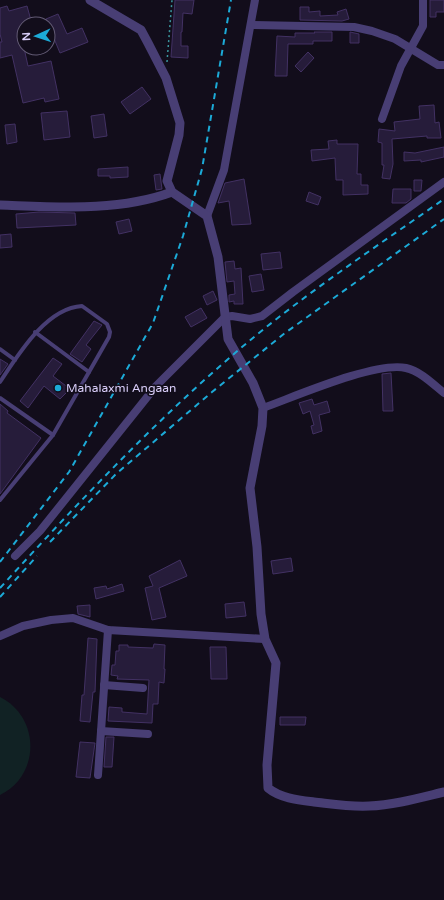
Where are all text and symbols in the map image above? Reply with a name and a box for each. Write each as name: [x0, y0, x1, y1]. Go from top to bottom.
north arrow: [16, 16, 56, 56]
text: N: [20, 32, 33, 41]
place label: Mahalaxmi Angaan: [66, 381, 176, 395]
marker: Mahalaxmi Angaan: [53, 383, 63, 393]

